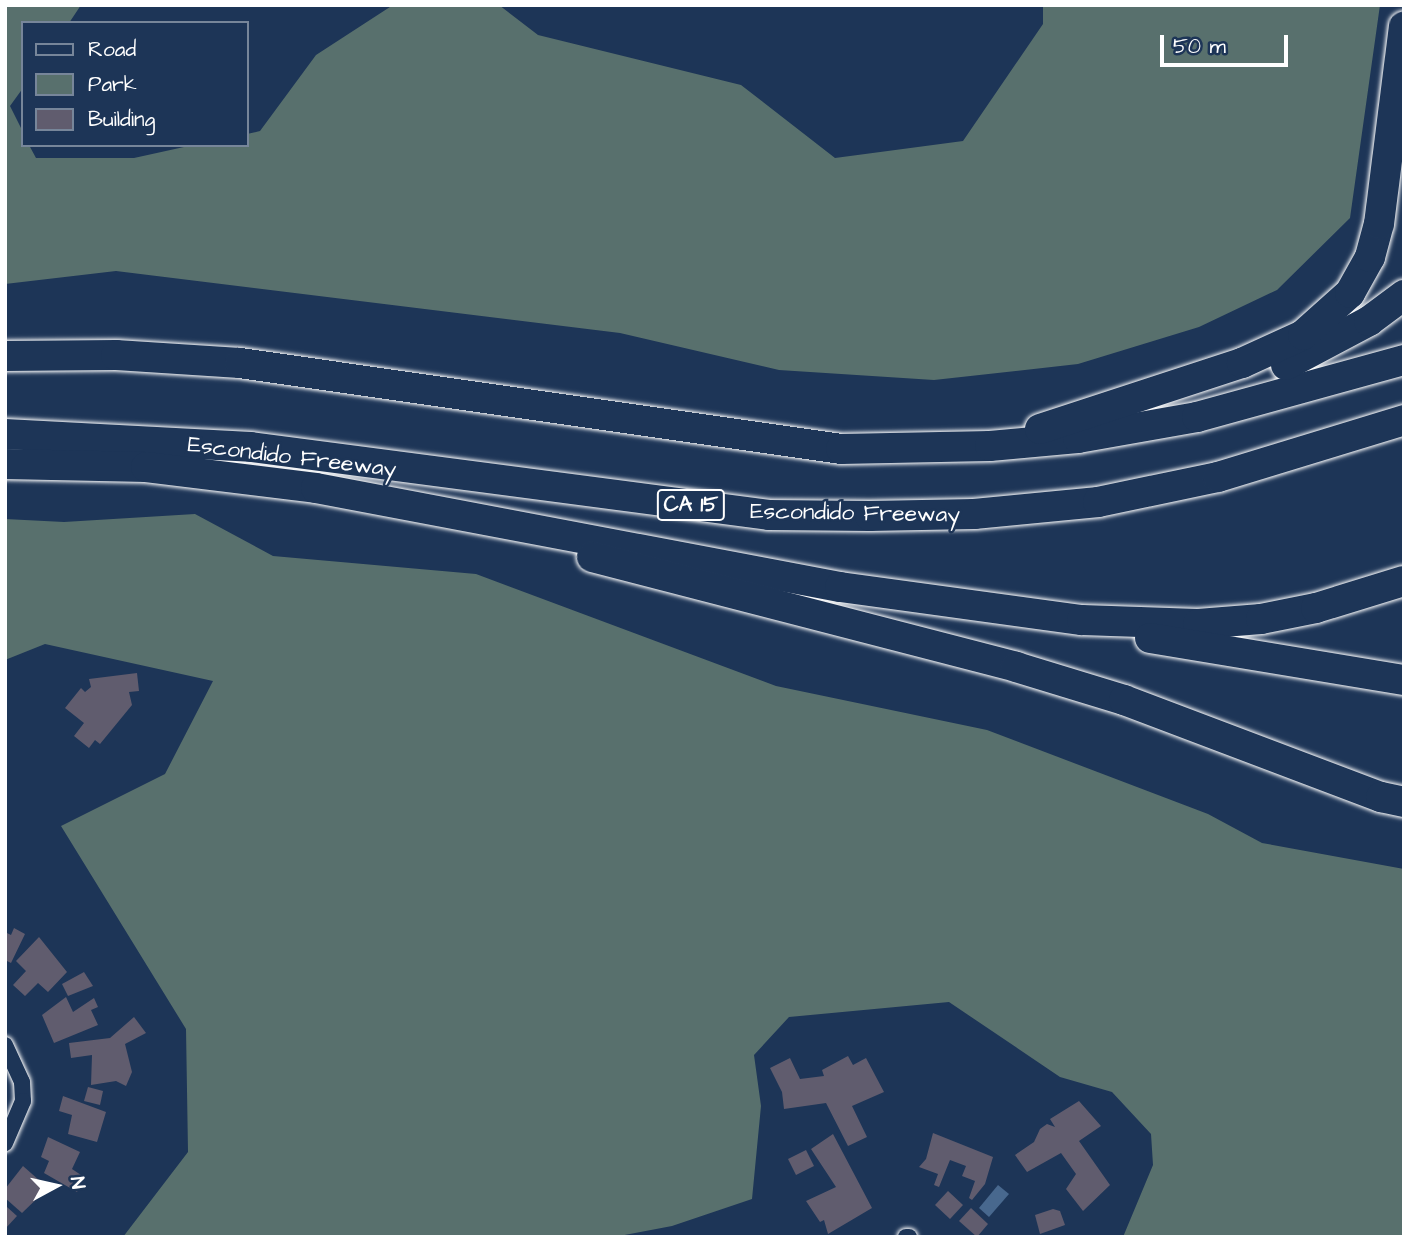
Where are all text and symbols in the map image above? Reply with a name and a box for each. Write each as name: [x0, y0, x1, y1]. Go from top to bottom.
legend: [21, 21, 248, 147]
scale bar: [1164, 21, 1292, 65]
text: 50 m: [1173, 32, 1226, 61]
text: Road: [88, 35, 136, 64]
text: Park: [88, 70, 137, 99]
text: Building: [88, 105, 155, 134]
street label: Escondido Freeway: [186, 431, 398, 483]
road number: CA 15: [656, 488, 726, 522]
street label: Escondido Freeway: [750, 497, 960, 529]
north arrow: [21, 1151, 91, 1221]
text: N: [63, 1175, 91, 1191]

